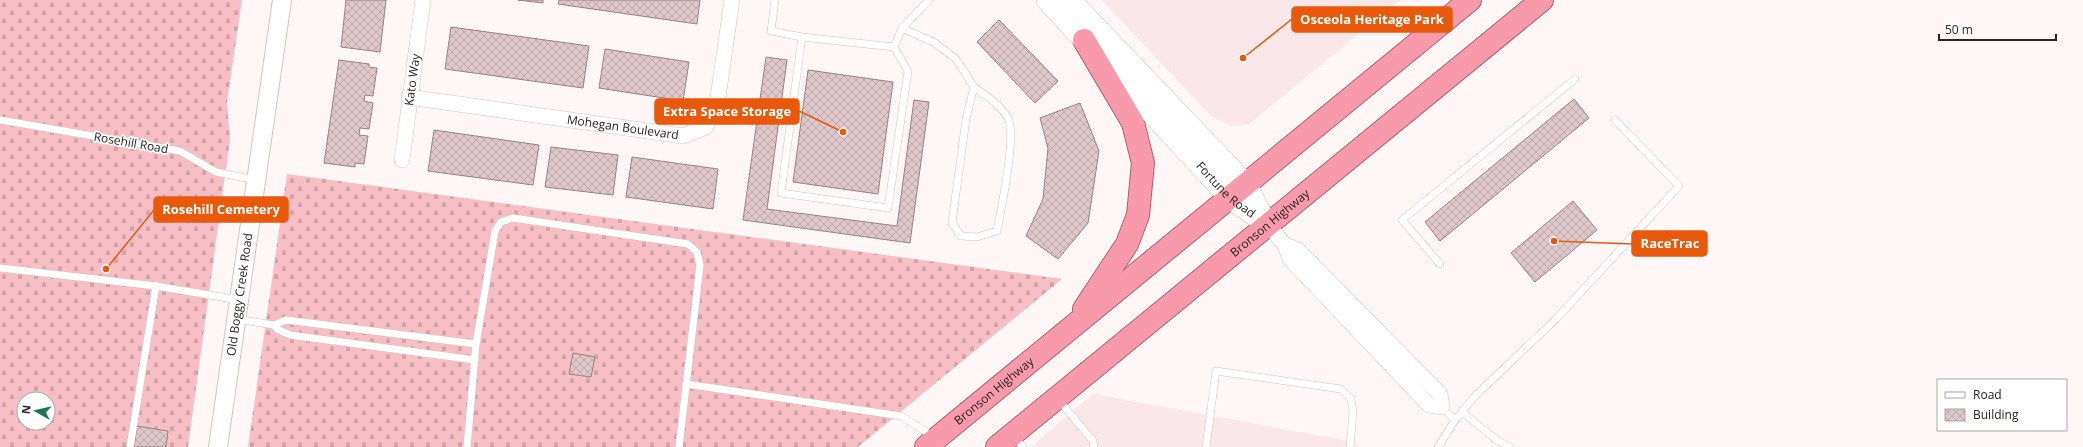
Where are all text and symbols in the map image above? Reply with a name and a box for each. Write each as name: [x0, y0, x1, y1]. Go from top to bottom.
callout: Osceola Heritage Park: [1292, 7, 1452, 32]
text: Osceola Heritage Park: [1300, 10, 1445, 28]
scale bar: [1939, 16, 2056, 42]
text: 50 m: [1945, 21, 1973, 38]
street label: Kato Way: [400, 52, 424, 107]
callout: Extra Space Storage: [655, 99, 799, 124]
text: Extra Space Storage: [663, 102, 791, 120]
street label: Mohegan Boulevard: [566, 111, 680, 143]
street label: Rosehill Road: [93, 128, 170, 157]
street label: Fortune Road: [1193, 158, 1259, 221]
street label: Bronson Highway: [1226, 184, 1314, 261]
callout: Rosehill Cemetery: [154, 197, 288, 222]
text: Rosehill Cemetery: [162, 200, 280, 218]
callout: RaceTrac: [1632, 231, 1707, 256]
street label: Old Boggy Creek Road: [222, 232, 257, 357]
text: RaceTrac: [1641, 234, 1700, 252]
street label: Bronson Highway: [950, 352, 1038, 429]
legend: [1937, 379, 2067, 431]
text: Road: [1973, 386, 2002, 403]
north arrow: [16, 391, 56, 431]
text: N: [18, 404, 34, 415]
text: Building: [1973, 406, 2019, 423]

